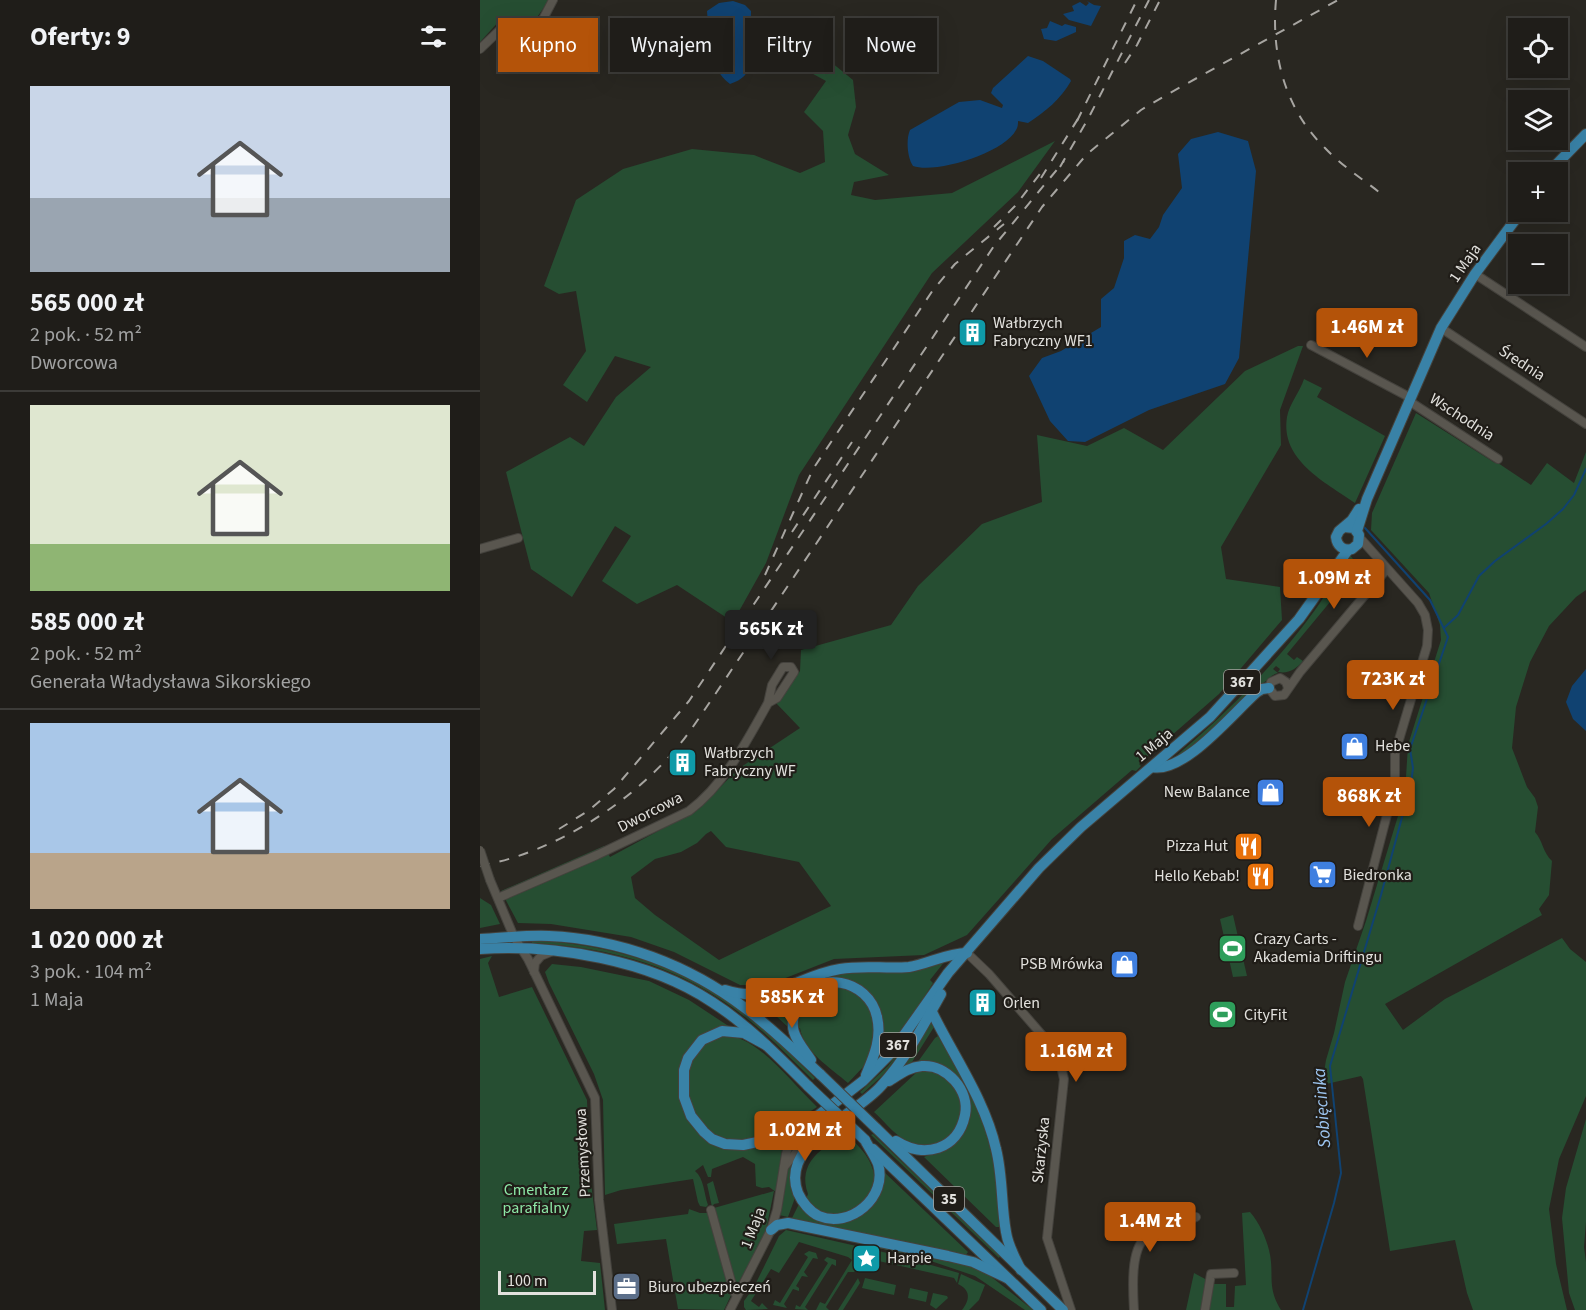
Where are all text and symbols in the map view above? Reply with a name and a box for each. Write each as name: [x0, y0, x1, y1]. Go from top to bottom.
text: Oferty: 9: [30, 18, 130, 55]
chip: Kupno: [498, 18, 598, 72]
chip: Wynajem: [610, 18, 733, 72]
chip: Filtry: [745, 18, 833, 72]
chip: Nowe: [845, 18, 937, 72]
map controls: [1508, 18, 1568, 294]
button: locate: [1508, 18, 1568, 78]
icon: filters: [417, 20, 450, 53]
button: layers: [1508, 90, 1568, 150]
icon: home: [186, 125, 294, 233]
button: +: [1508, 162, 1568, 222]
button: −: [1508, 234, 1568, 294]
street label: 1 Maja: [1444, 239, 1486, 287]
text: 565 000 zł: [30, 284, 144, 321]
pin: 1.46M zł: [1305, 308, 1429, 359]
place label: Wałbrzych Fabryczny WF1: [993, 312, 1093, 352]
text: 1.46M zł: [1330, 313, 1404, 341]
building icon: Wałbrzych Fabryczny WF1: [956, 316, 988, 348]
text: 2 pok. · 52 m²: [30, 321, 142, 349]
street label: Średnia: [1494, 340, 1550, 386]
text: Dworcowa: [30, 349, 118, 377]
street label: Wschodnia: [1425, 388, 1499, 446]
icon: home: [186, 444, 294, 552]
pin: 1.09M zł: [1272, 559, 1396, 610]
text: 1.09M zł: [1297, 564, 1371, 592]
text: 585 000 zł: [30, 603, 144, 640]
pin: 565K zł: [716, 610, 826, 661]
text: 565K zł: [739, 615, 803, 643]
text: 2 pok. · 52 m²: [30, 640, 142, 668]
pin: 723K zł: [1338, 660, 1448, 711]
text: 723K zł: [1361, 665, 1425, 693]
text: Generała Władysława Sikorskiego: [30, 668, 311, 696]
road number: 367: [1224, 670, 1260, 694]
street label: 1 Maja: [1131, 723, 1177, 767]
shop icon: Hebe: [1338, 730, 1370, 762]
place label: Hebe: [1375, 735, 1410, 757]
place label: Wałbrzych Fabryczny WF: [704, 742, 796, 782]
building icon: Wałbrzych Fabryczny WF: [667, 746, 699, 778]
icon: home: [186, 762, 294, 870]
shop icon: New Balance: [1255, 776, 1287, 808]
pin: 868K zł: [1314, 777, 1424, 828]
place label: New Balance: [1164, 781, 1250, 803]
text: 868K zł: [1337, 782, 1401, 810]
street label: Dworcowa: [614, 786, 686, 838]
restaurant icon: Pizza Hut: [1233, 830, 1265, 862]
place label: Pizza Hut: [1166, 835, 1229, 857]
supermarket icon: Biedronka: [1306, 859, 1338, 891]
restaurant icon: Hello Kebab!: [1245, 860, 1277, 892]
place label: Biedronka: [1343, 864, 1412, 886]
place label: Hello Kebab!: [1154, 865, 1240, 887]
text: 1 020 000 zł: [30, 921, 163, 958]
place label: Crazy Carts - Akademia Driftingu: [1254, 928, 1382, 968]
sports icon: Crazy Carts - Akademia Driftingu: [1217, 932, 1249, 964]
shop icon: PSB Mrówka: [1108, 948, 1140, 980]
place label: PSB Mrówka: [1020, 953, 1103, 975]
text: 3 pok. · 104 m²: [30, 958, 152, 986]
pin: 585K zł: [737, 978, 847, 1029]
text: 585K zł: [760, 983, 824, 1011]
text: 1 Maja: [30, 986, 84, 1014]
building icon: Orlen: [966, 987, 998, 1019]
place label: Orlen: [1003, 992, 1040, 1014]
sports icon: CityFit: [1207, 999, 1239, 1031]
place label: CityFit: [1244, 1004, 1288, 1026]
pin: 1.16M zł: [1014, 1032, 1138, 1083]
road number: 367: [880, 1033, 916, 1057]
text: 1.16M zł: [1039, 1037, 1113, 1065]
water label: Sobięcinka: [1307, 1067, 1337, 1149]
street label: Przemysłowa: [570, 1108, 596, 1198]
pin: 1.02M zł: [743, 1111, 867, 1162]
text: 1.02M zł: [768, 1116, 842, 1144]
street label: Skarżyska: [1027, 1116, 1055, 1184]
park label: Cmentarz parafialny: [503, 1179, 570, 1219]
road number: 35: [934, 1187, 964, 1211]
pin: 1.4M zł: [1095, 1202, 1205, 1253]
street label: 1 Maja: [735, 1204, 771, 1252]
text: 1.4M zł: [1119, 1207, 1181, 1235]
place icon: Harpie: [850, 1242, 882, 1274]
place label: Harpie: [887, 1247, 932, 1269]
scale bar: [498, 1268, 596, 1296]
text: 100 m: [507, 1270, 547, 1292]
office icon: Biuro ubezpieczeń: [611, 1271, 643, 1303]
place label: Biuro ubezpieczeń: [648, 1276, 771, 1298]

